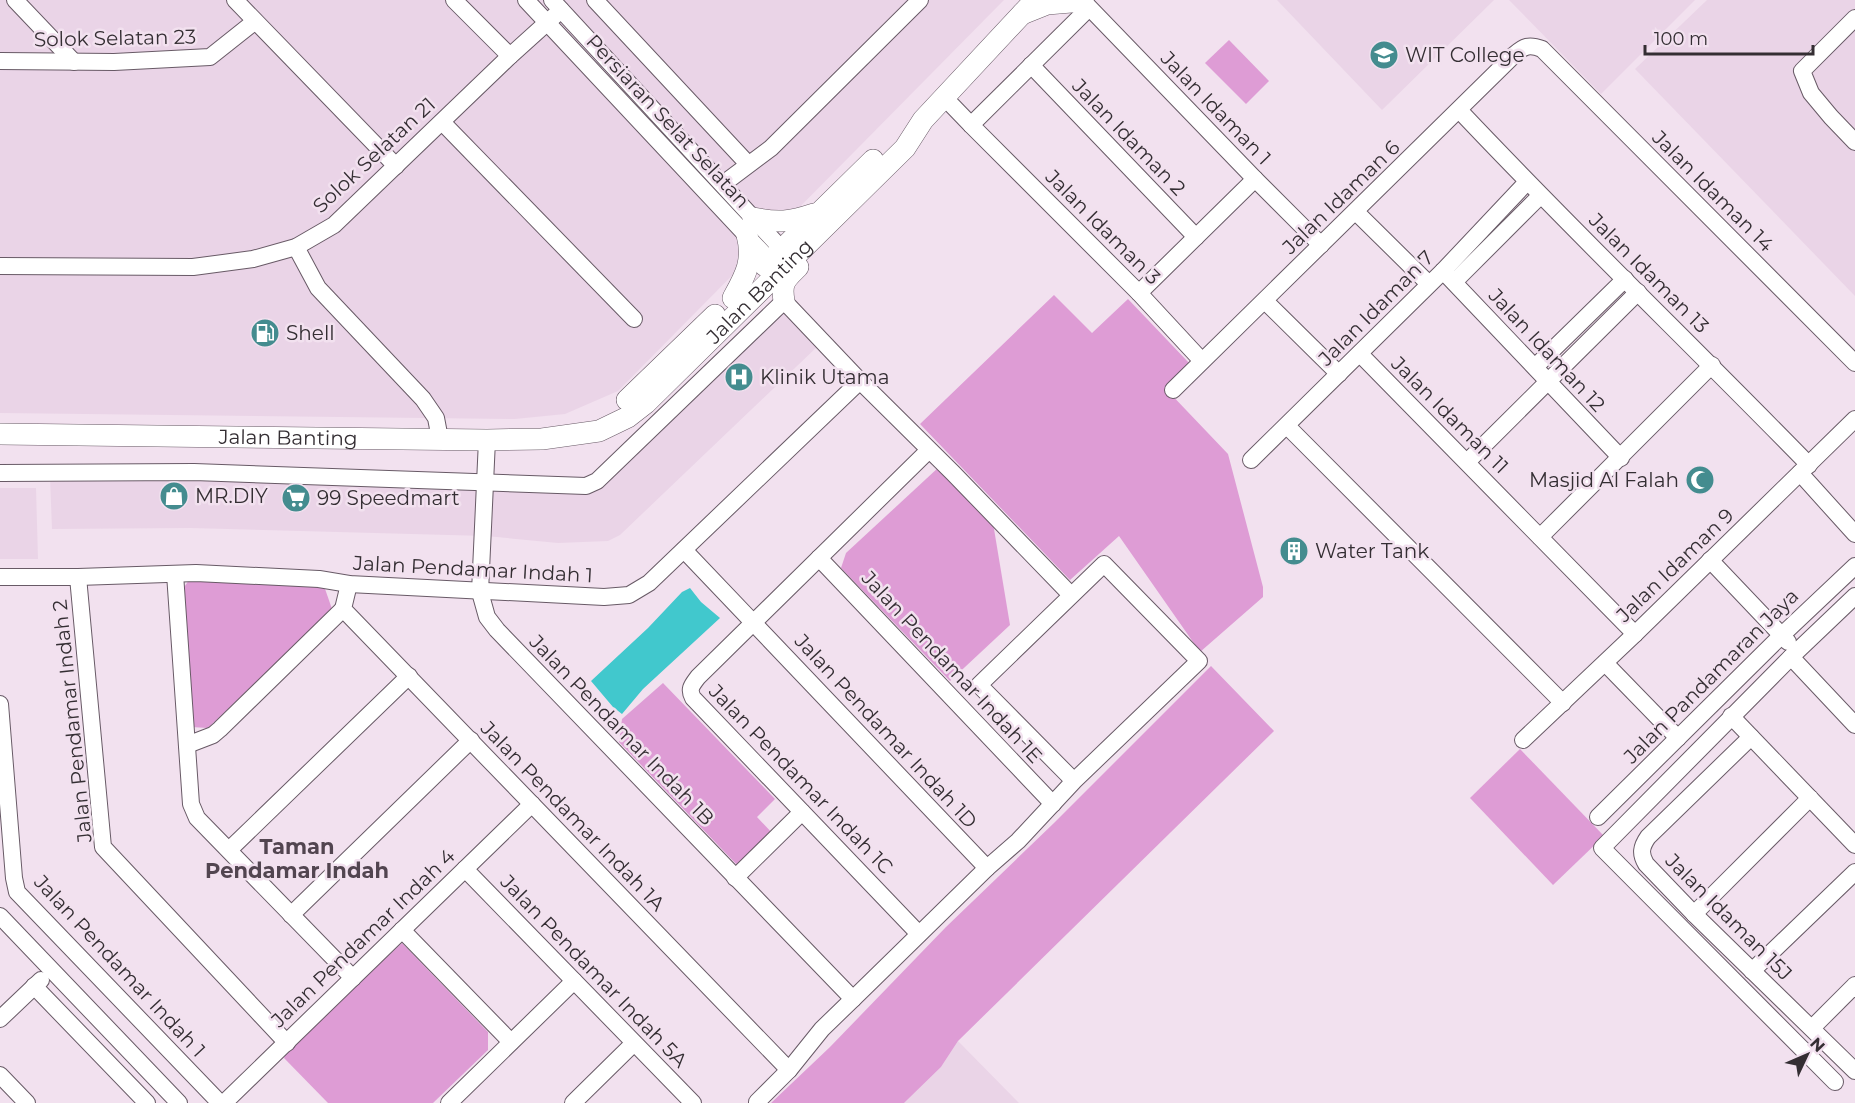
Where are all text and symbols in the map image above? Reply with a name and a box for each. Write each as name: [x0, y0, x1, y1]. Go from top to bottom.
scale bar: [1645, 18, 1813, 56]
street label: Solok Selatan 23: [34, 25, 196, 51]
text: 100 m: [1654, 28, 1708, 50]
street label: Persiaran Selat Selatan: [581, 29, 755, 213]
school or university icon: WIT College: [1368, 39, 1400, 71]
place label: WIT College: [1405, 43, 1525, 67]
street label: Jalan Idaman 1: [1155, 46, 1276, 170]
street label: Jalan Idaman 2: [1067, 73, 1191, 200]
street label: Solok Selatan 21: [308, 92, 440, 218]
street label: Jalan Idaman 14: [1647, 125, 1779, 257]
street label: Jalan Idaman 6: [1277, 135, 1404, 260]
street label: Jalan Idaman 3: [1040, 164, 1165, 289]
street label: Jalan Idaman 13: [1583, 207, 1714, 338]
street label: Jalan Banting: [701, 234, 818, 349]
street label: Jalan Idaman 7: [1313, 246, 1438, 371]
street label: Jalan Idaman 12: [1483, 283, 1610, 417]
fuel station icon: Shell: [249, 317, 281, 349]
place label: Shell: [286, 321, 335, 345]
street label: Jalan Idaman 11: [1386, 351, 1513, 478]
hospital icon: Klinik Utama: [723, 361, 755, 393]
place label: Klinik Utama: [760, 365, 889, 389]
street label: Jalan Banting: [217, 425, 358, 450]
mosque icon: Masjid Al Falah: [1684, 464, 1716, 496]
place label: Masjid Al Falah: [1529, 468, 1679, 492]
shop icon: MR.DIY: [158, 480, 190, 512]
supermarket icon: 99 Speedmart: [280, 482, 312, 514]
place label: MR.DIY: [195, 484, 268, 508]
place label: 99 Speedmart: [317, 486, 460, 510]
street label: Jalan Idaman 9: [1611, 503, 1738, 628]
building icon: Water Tank: [1278, 535, 1310, 567]
place label: Water Tank: [1315, 539, 1429, 563]
street label: Jalan Pendamar Indah 1: [352, 551, 593, 587]
street label: Jalan Pendamar Indah 1E: [856, 565, 1047, 768]
street label: Jalan Pandamaran Jaya: [1618, 584, 1803, 769]
street label: Jalan Pendamar Indah 2: [47, 598, 97, 845]
street label: Jalan Pendamar Indah 1D: [789, 628, 982, 833]
street label: Jalan Pendamar Indah 1B: [524, 629, 719, 830]
street label: Jalan Pendamar Indah 1C: [703, 679, 898, 879]
street label: Jalan Pendamar Indah 1A: [475, 715, 670, 916]
district label: Taman Pendamar Indah: [205, 834, 389, 883]
street label: Jalan Pendamar Indah 4: [265, 844, 460, 1033]
street label: Jalan Idaman 15J: [1660, 848, 1797, 985]
street label: Jalan Pendamar Indah 1: [29, 869, 211, 1062]
street label: Jalan Pendamar Indah 5A: [495, 869, 693, 1073]
north arrow: [1777, 1025, 1837, 1085]
text: N: [1806, 1034, 1829, 1056]

